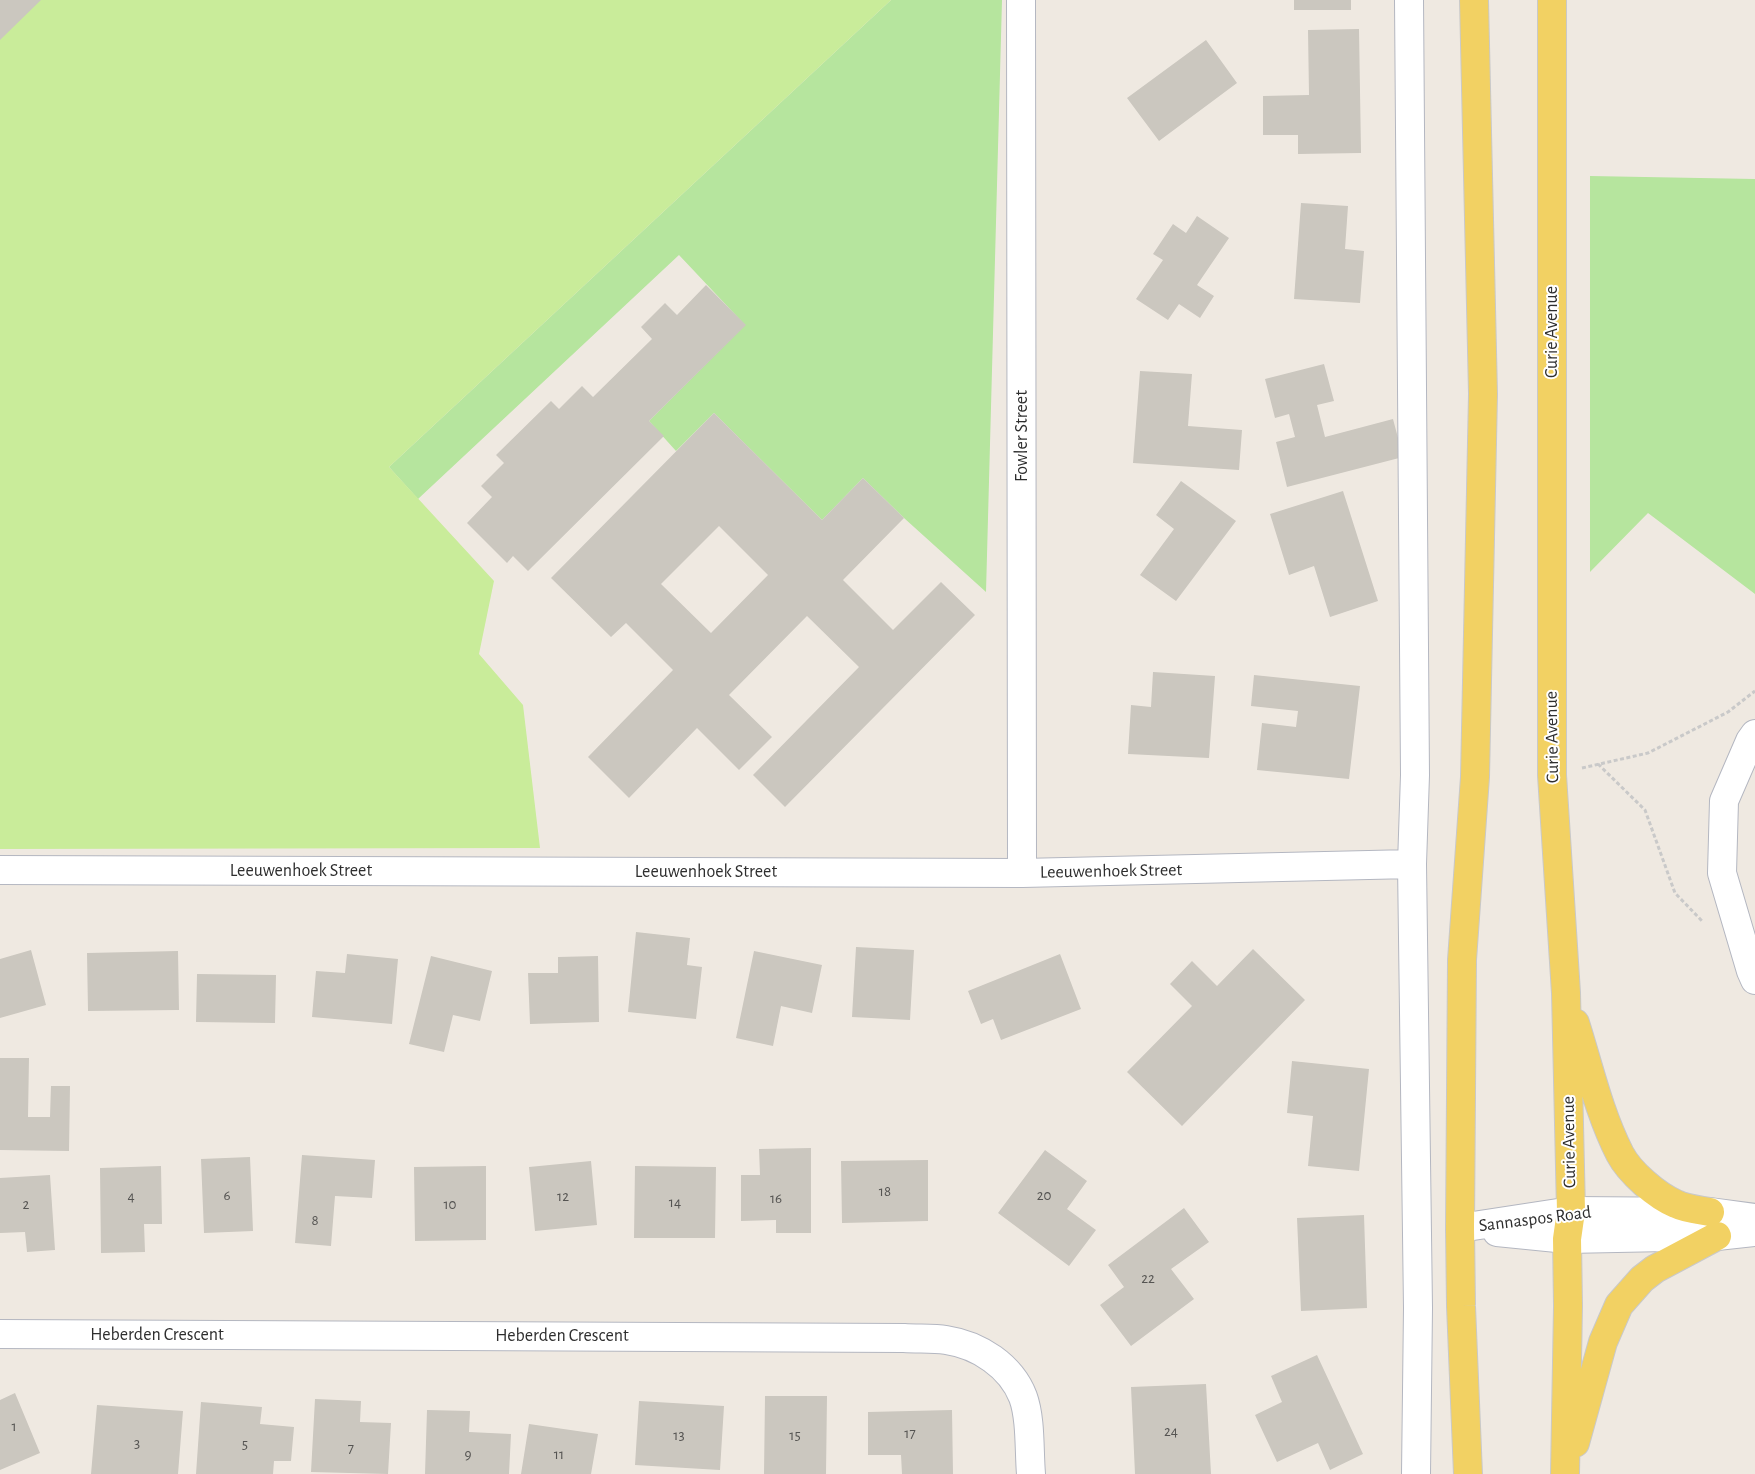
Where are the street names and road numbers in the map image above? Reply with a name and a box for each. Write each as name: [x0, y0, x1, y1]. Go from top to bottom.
street label: Curie Avenue: [1541, 286, 1563, 378]
street label: Fowler Street: [1011, 390, 1033, 482]
street label: Curie Avenue: [1540, 691, 1564, 783]
street label: Leeuwenhoek Street: [1040, 859, 1182, 883]
street label: Leeuwenhoek Street: [230, 860, 372, 882]
street label: Leeuwenhoek Street: [635, 861, 777, 883]
street label: Curie Avenue: [1557, 1096, 1581, 1188]
street label: Sannaspos Road: [1478, 1201, 1592, 1237]
street label: Heberden Crescent: [90, 1324, 224, 1346]
street label: Heberden Crescent: [495, 1325, 629, 1347]

